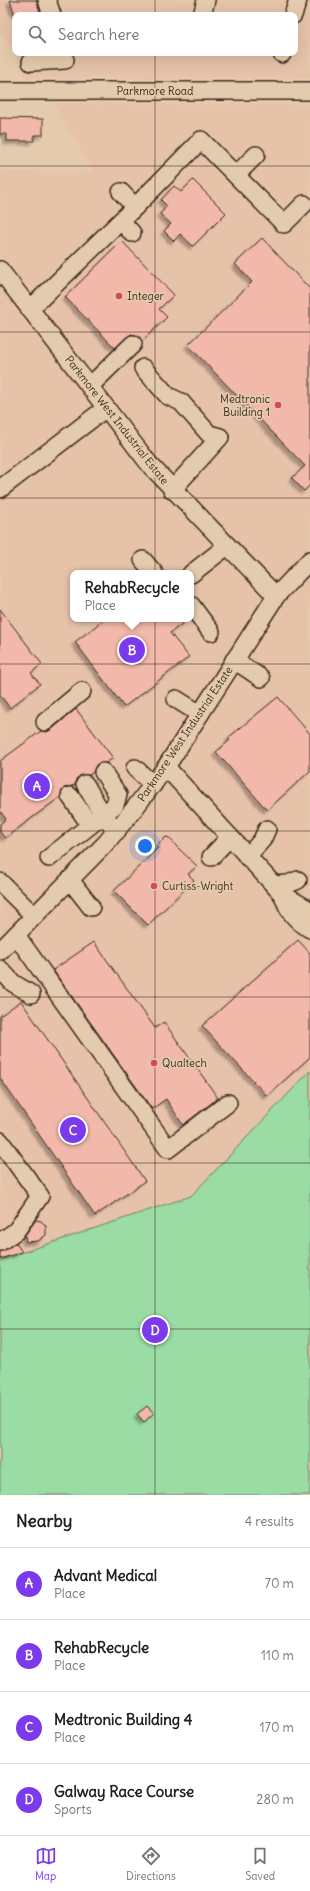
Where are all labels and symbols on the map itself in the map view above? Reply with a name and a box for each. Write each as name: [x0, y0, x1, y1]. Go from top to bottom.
street label: Parkmore Road: [116, 84, 194, 98]
place label: Integer: [127, 289, 165, 303]
marker: Integer: [114, 291, 124, 301]
street label: Parkmore West Industrial Estate: [62, 353, 172, 487]
place label: Medtronic Building 1: [220, 392, 270, 419]
marker: Medtronic Building 1: [273, 400, 283, 410]
pin: B: [119, 635, 145, 665]
street label: Parkmore West Industrial Estate: [134, 664, 236, 804]
pin: A: [24, 771, 50, 801]
your location: [135, 836, 155, 856]
place label: Curtiss-Wright: [162, 879, 234, 893]
marker: Curtiss-Wright: [149, 881, 159, 891]
place label: Qualtech: [162, 1056, 207, 1070]
marker: Qualtech: [149, 1058, 159, 1068]
pin: C: [60, 1115, 86, 1145]
pin: D: [142, 1315, 168, 1345]

